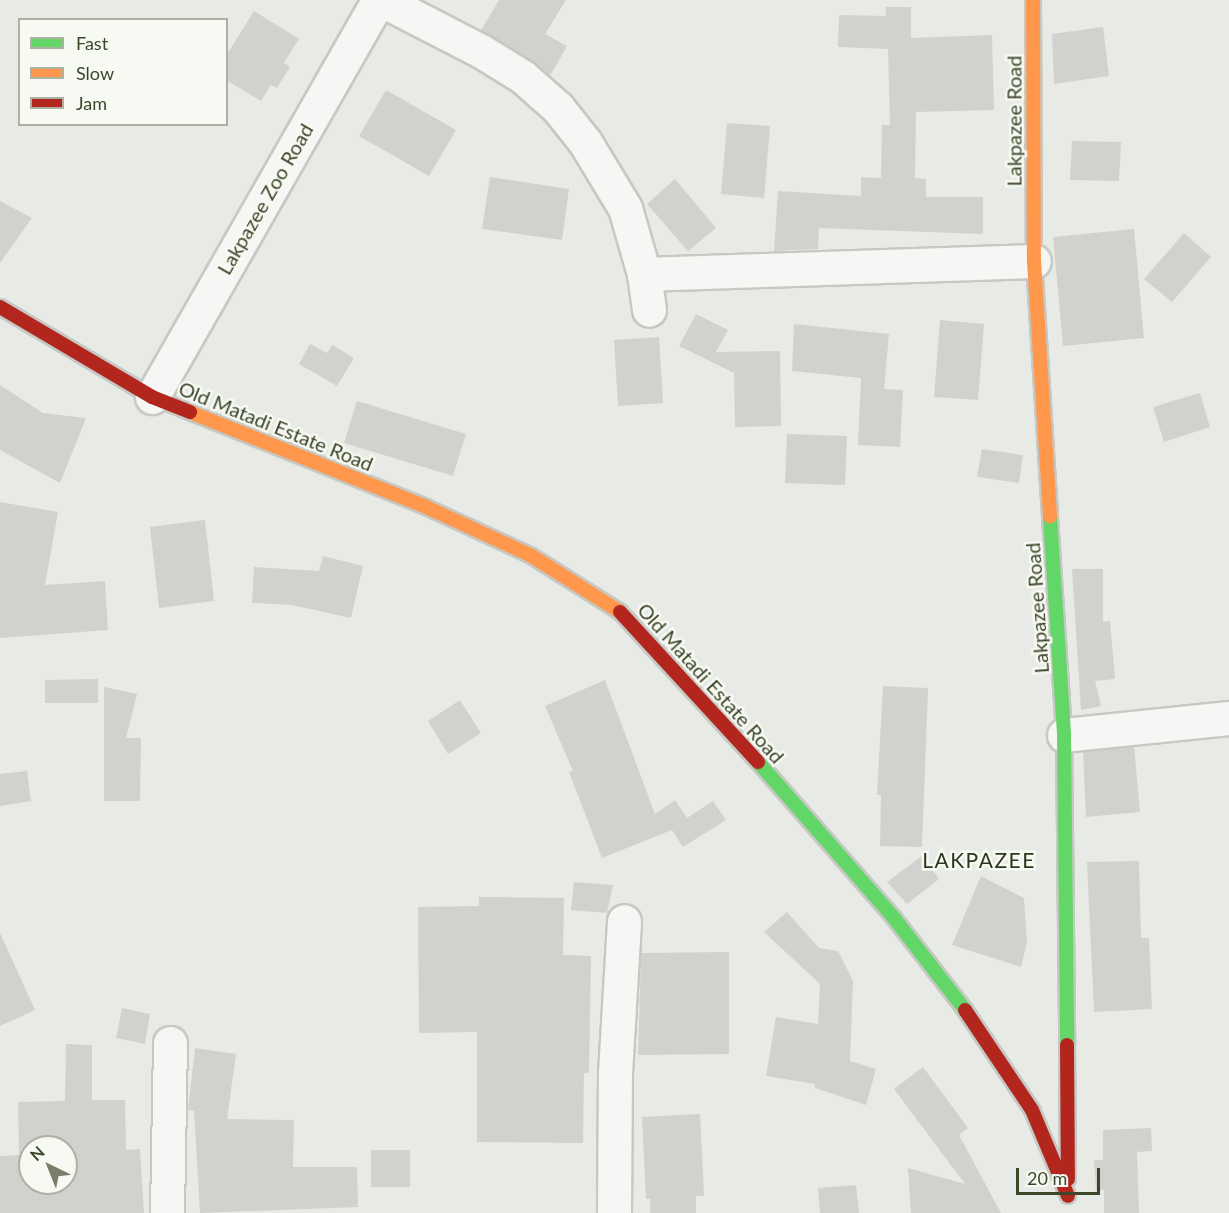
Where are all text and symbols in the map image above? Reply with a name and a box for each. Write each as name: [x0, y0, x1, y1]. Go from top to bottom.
legend: [18, 18, 228, 126]
text: Fast: [76, 32, 108, 54]
street label: Lakpazee Road: [1002, 56, 1026, 186]
text: Slow: [76, 62, 114, 84]
text: Jam: [76, 92, 107, 114]
street label: Lakpazee Zoo Road: [212, 119, 318, 279]
street label: Old Matadi Estate Road: [175, 376, 377, 476]
street label: Lakpazee Road: [1020, 542, 1054, 674]
street label: Old Matadi Estate Road: [633, 598, 789, 768]
district label: LAKPAZEE: [922, 847, 1036, 873]
north arrow: [18, 1135, 78, 1195]
text: N: [26, 1142, 48, 1164]
scale bar: [1019, 1156, 1103, 1194]
text: 20 m: [1027, 1167, 1067, 1189]

